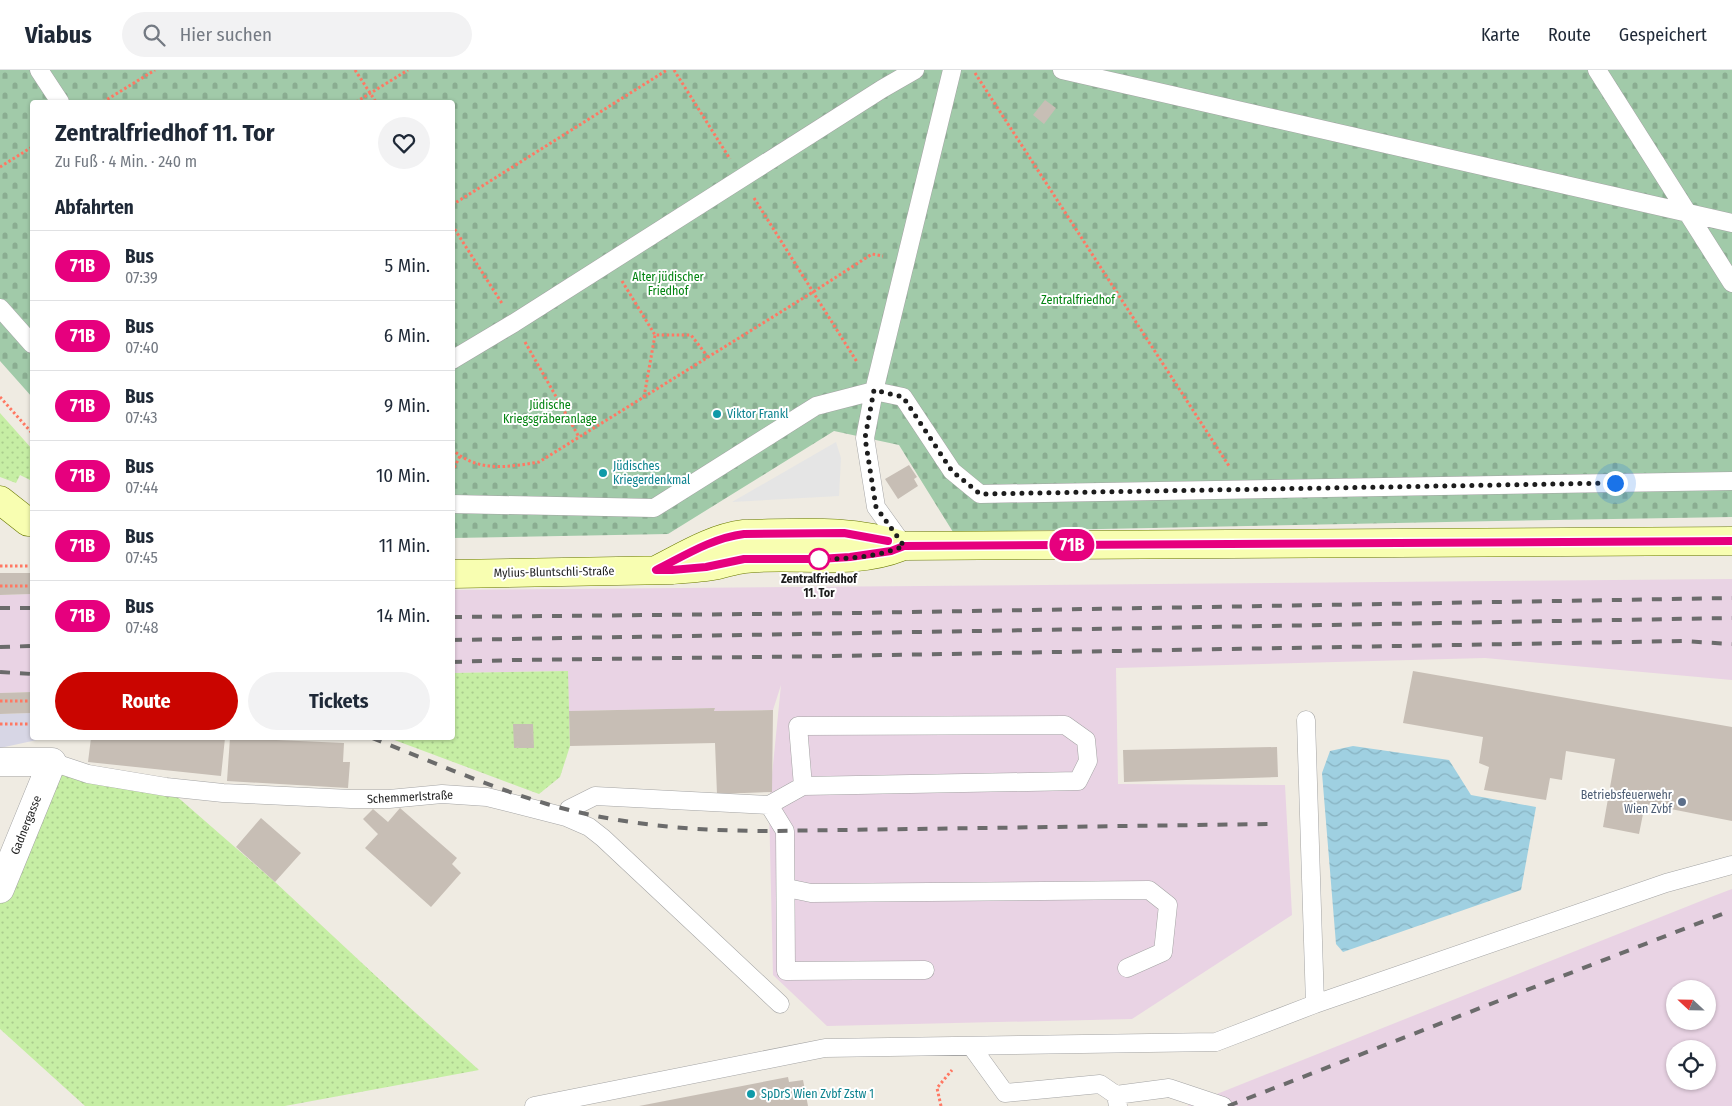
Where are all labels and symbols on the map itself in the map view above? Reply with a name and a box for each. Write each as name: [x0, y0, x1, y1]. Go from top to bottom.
park label: Alter jüdischer Friedhof: [632, 270, 705, 298]
park label: Zentralfriedhof: [1041, 293, 1116, 307]
park label: Jüdische Kriegsgräberanlage: [503, 398, 597, 426]
place label: Viktor Frankl: [727, 407, 788, 421]
marker: Viktor Frankl: [711, 408, 723, 420]
place label: Jüdisches Kriegerdenkmal: [613, 459, 690, 487]
marker: Jüdisches Kriegerdenkmal: [597, 467, 609, 479]
your location: [1603, 471, 1628, 496]
line badge: 71B: [1043, 529, 1101, 561]
marker: Zentralfriedhof 11. Tor: [808, 548, 830, 570]
street label: Mylius-Bluntschli-Straße: [494, 564, 615, 580]
place label: Zentralfriedhof 11. Tor: [781, 572, 858, 600]
street label: Schemmerlstraße: [367, 788, 453, 806]
place label: Betriebsfeuerwehr Wien Zvbf: [1581, 788, 1673, 816]
street label: Gadnergasse: [8, 793, 44, 857]
marker: Betriebsfeuerwehr Wien Zvbf: [1676, 796, 1688, 808]
north arrow: [1666, 980, 1716, 1030]
place label: SpDrS Wien Zvbf Zstw 1: [761, 1087, 874, 1101]
marker: SpDrS Wien Zvbf Zstw 1: [745, 1088, 757, 1100]

